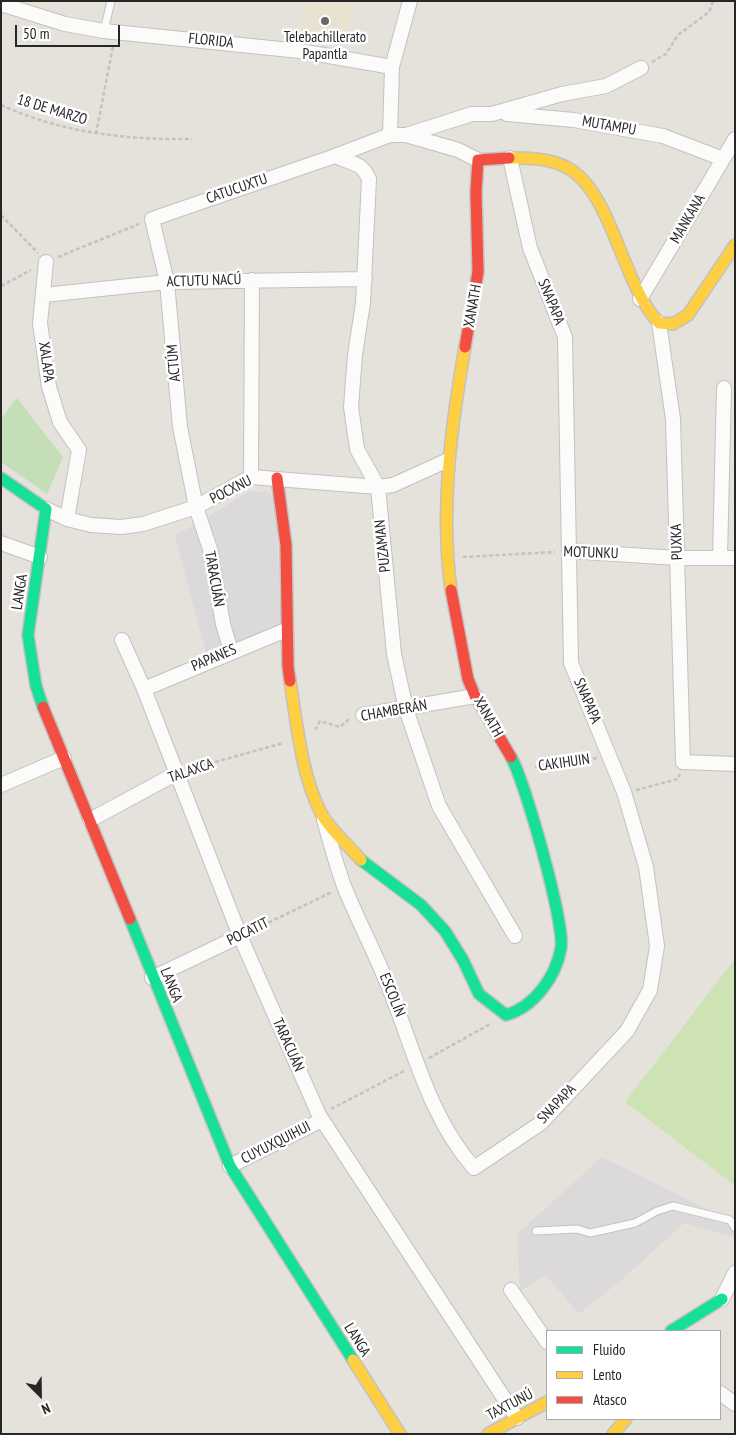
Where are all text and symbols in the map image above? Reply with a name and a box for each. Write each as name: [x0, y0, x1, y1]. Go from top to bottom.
scale bar: [18, 15, 122, 47]
marker: Telebachillerato Papantla: [319, 15, 331, 27]
text: 50 m: [23, 24, 49, 43]
place label: Telebachillerato Papantla: [284, 29, 366, 64]
street label: FLORIDA: [188, 30, 234, 52]
street label: 18 DE MARZO: [15, 91, 89, 129]
street label: MUTAMPU: [581, 112, 637, 140]
street label: CATUCUXTU: [204, 170, 270, 208]
street label: MANKANA: [667, 191, 709, 247]
street label: ACTUTU NACÚ: [166, 271, 242, 291]
street label: SNAPAPA: [534, 277, 568, 327]
street label: XANATH: [460, 283, 486, 329]
street label: XALAPA: [34, 341, 58, 383]
street label: ACTÚM: [163, 344, 185, 382]
street label: POCXNU: [207, 472, 255, 508]
street label: PUZAMAN: [371, 519, 395, 573]
street label: PUXKA: [667, 524, 687, 560]
street label: MOTUNKU: [563, 543, 619, 563]
street label: TARACUÁN: [200, 550, 228, 608]
street label: LANGA: [8, 573, 32, 611]
street label: PAPANES: [189, 641, 239, 675]
street label: SNAPAPA: [569, 676, 605, 726]
street label: XANATH: [469, 694, 507, 740]
street label: CHAMBERÁN: [359, 696, 429, 726]
street label: CAKIHUIN: [537, 750, 591, 776]
street label: TALAXCA: [166, 755, 216, 787]
street label: POCATIT: [224, 914, 272, 950]
street label: LANGA: [156, 965, 186, 1005]
street label: ESCOLÍN: [375, 971, 409, 1019]
street label: TARACUÁN: [268, 1016, 308, 1074]
street label: SNAPAPA: [534, 1081, 580, 1127]
street label: CUYUXQUIHUI: [238, 1118, 314, 1168]
street label: LANGA: [340, 1320, 374, 1360]
legend: [546, 1330, 721, 1420]
text: Fluido: [593, 1340, 625, 1359]
text: Lento: [593, 1365, 622, 1384]
north arrow: [15, 1370, 65, 1420]
street label: TAXTUNÚ: [484, 1385, 536, 1425]
text: Atasco: [593, 1390, 627, 1409]
text: N: [39, 1399, 53, 1419]

